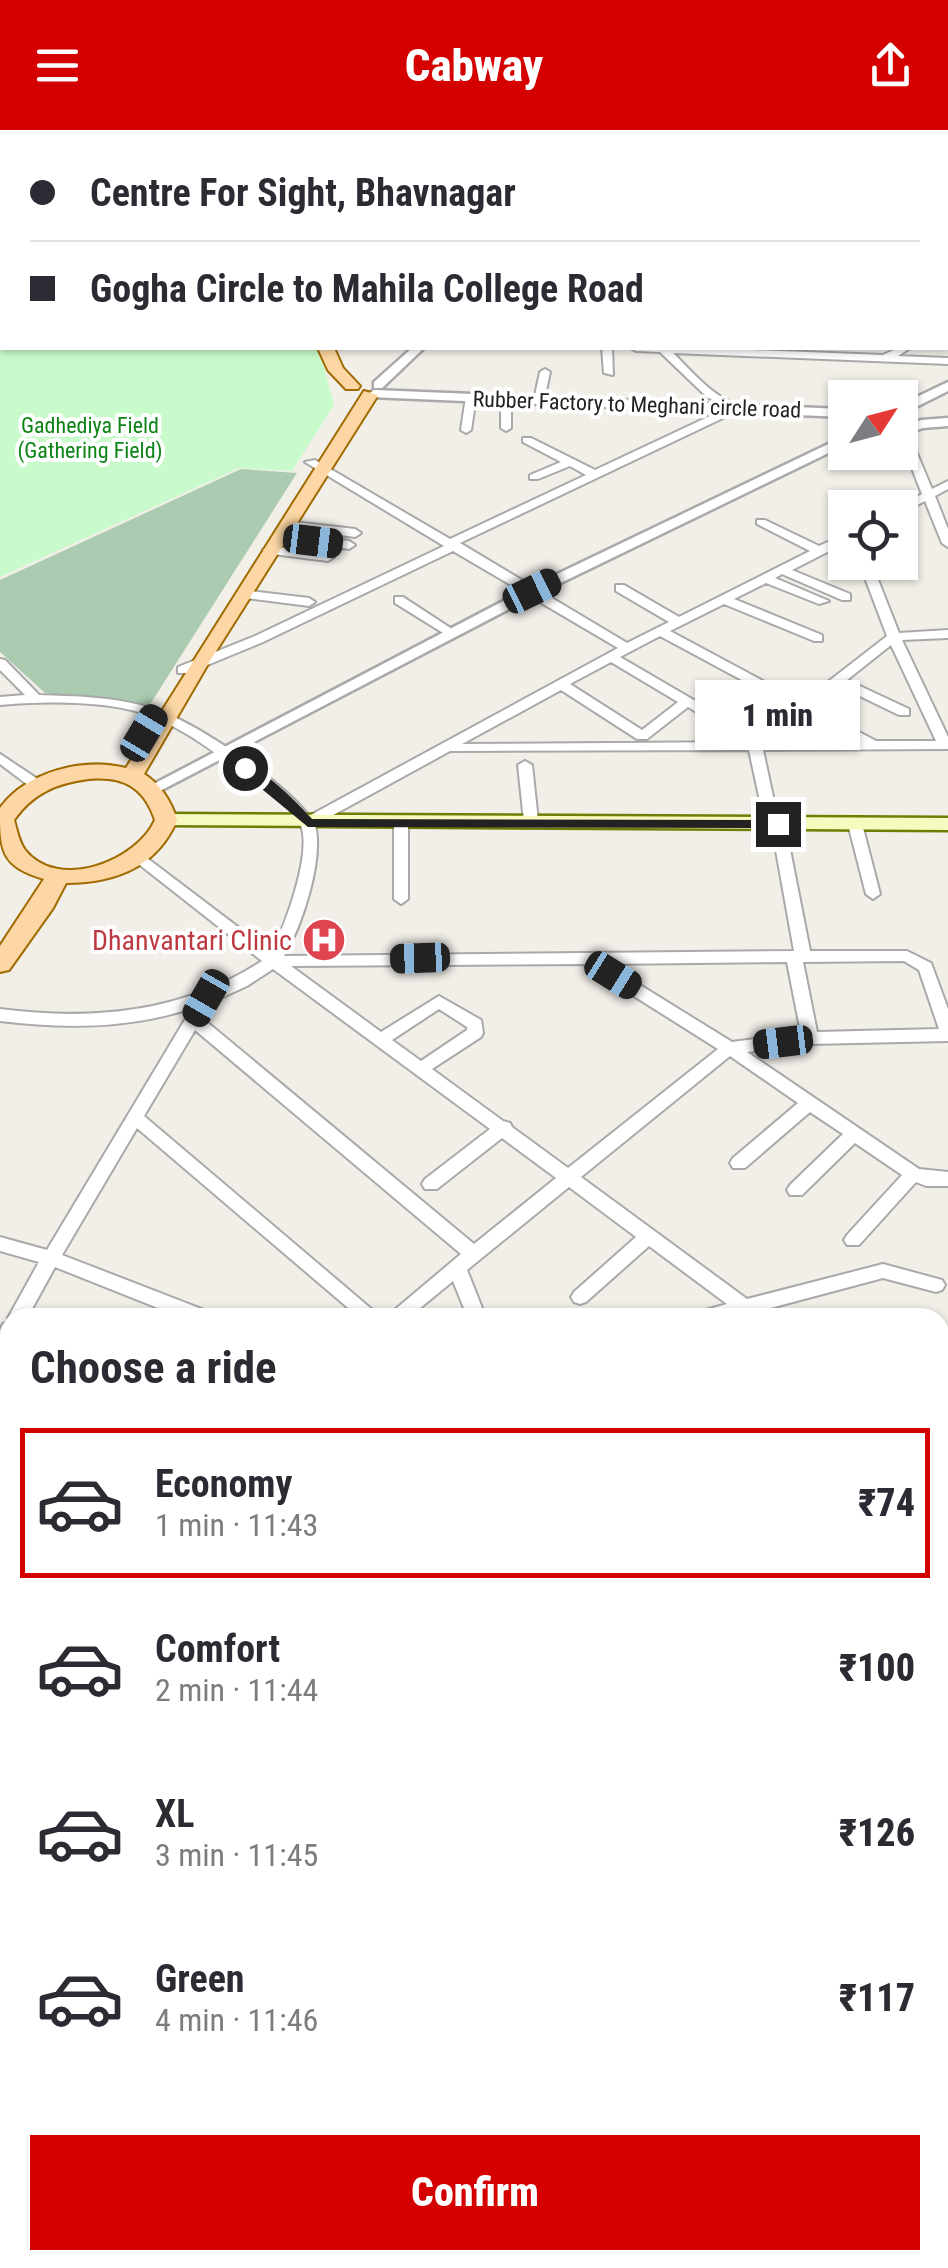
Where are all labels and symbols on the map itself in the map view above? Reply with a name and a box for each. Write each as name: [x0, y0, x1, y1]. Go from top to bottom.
north arrow: [828, 380, 918, 470]
street label: Rubber Factory to Meghani circle road: [472, 386, 802, 423]
park label: Gadhediya Field (Gathering Field): [17, 413, 163, 464]
car: [281, 522, 345, 560]
car: [498, 564, 566, 618]
callout: 1 min: [696, 679, 860, 749]
car: [116, 700, 172, 766]
route start: [223, 746, 268, 791]
route end: [756, 802, 801, 847]
hospital icon: Dhanvantari Clinic: [301, 917, 347, 963]
place label: Dhanvantari Clinic: [92, 924, 292, 957]
car: [389, 942, 451, 974]
car: [580, 946, 646, 1004]
car: [178, 965, 234, 1031]
car: [751, 1023, 815, 1061]

